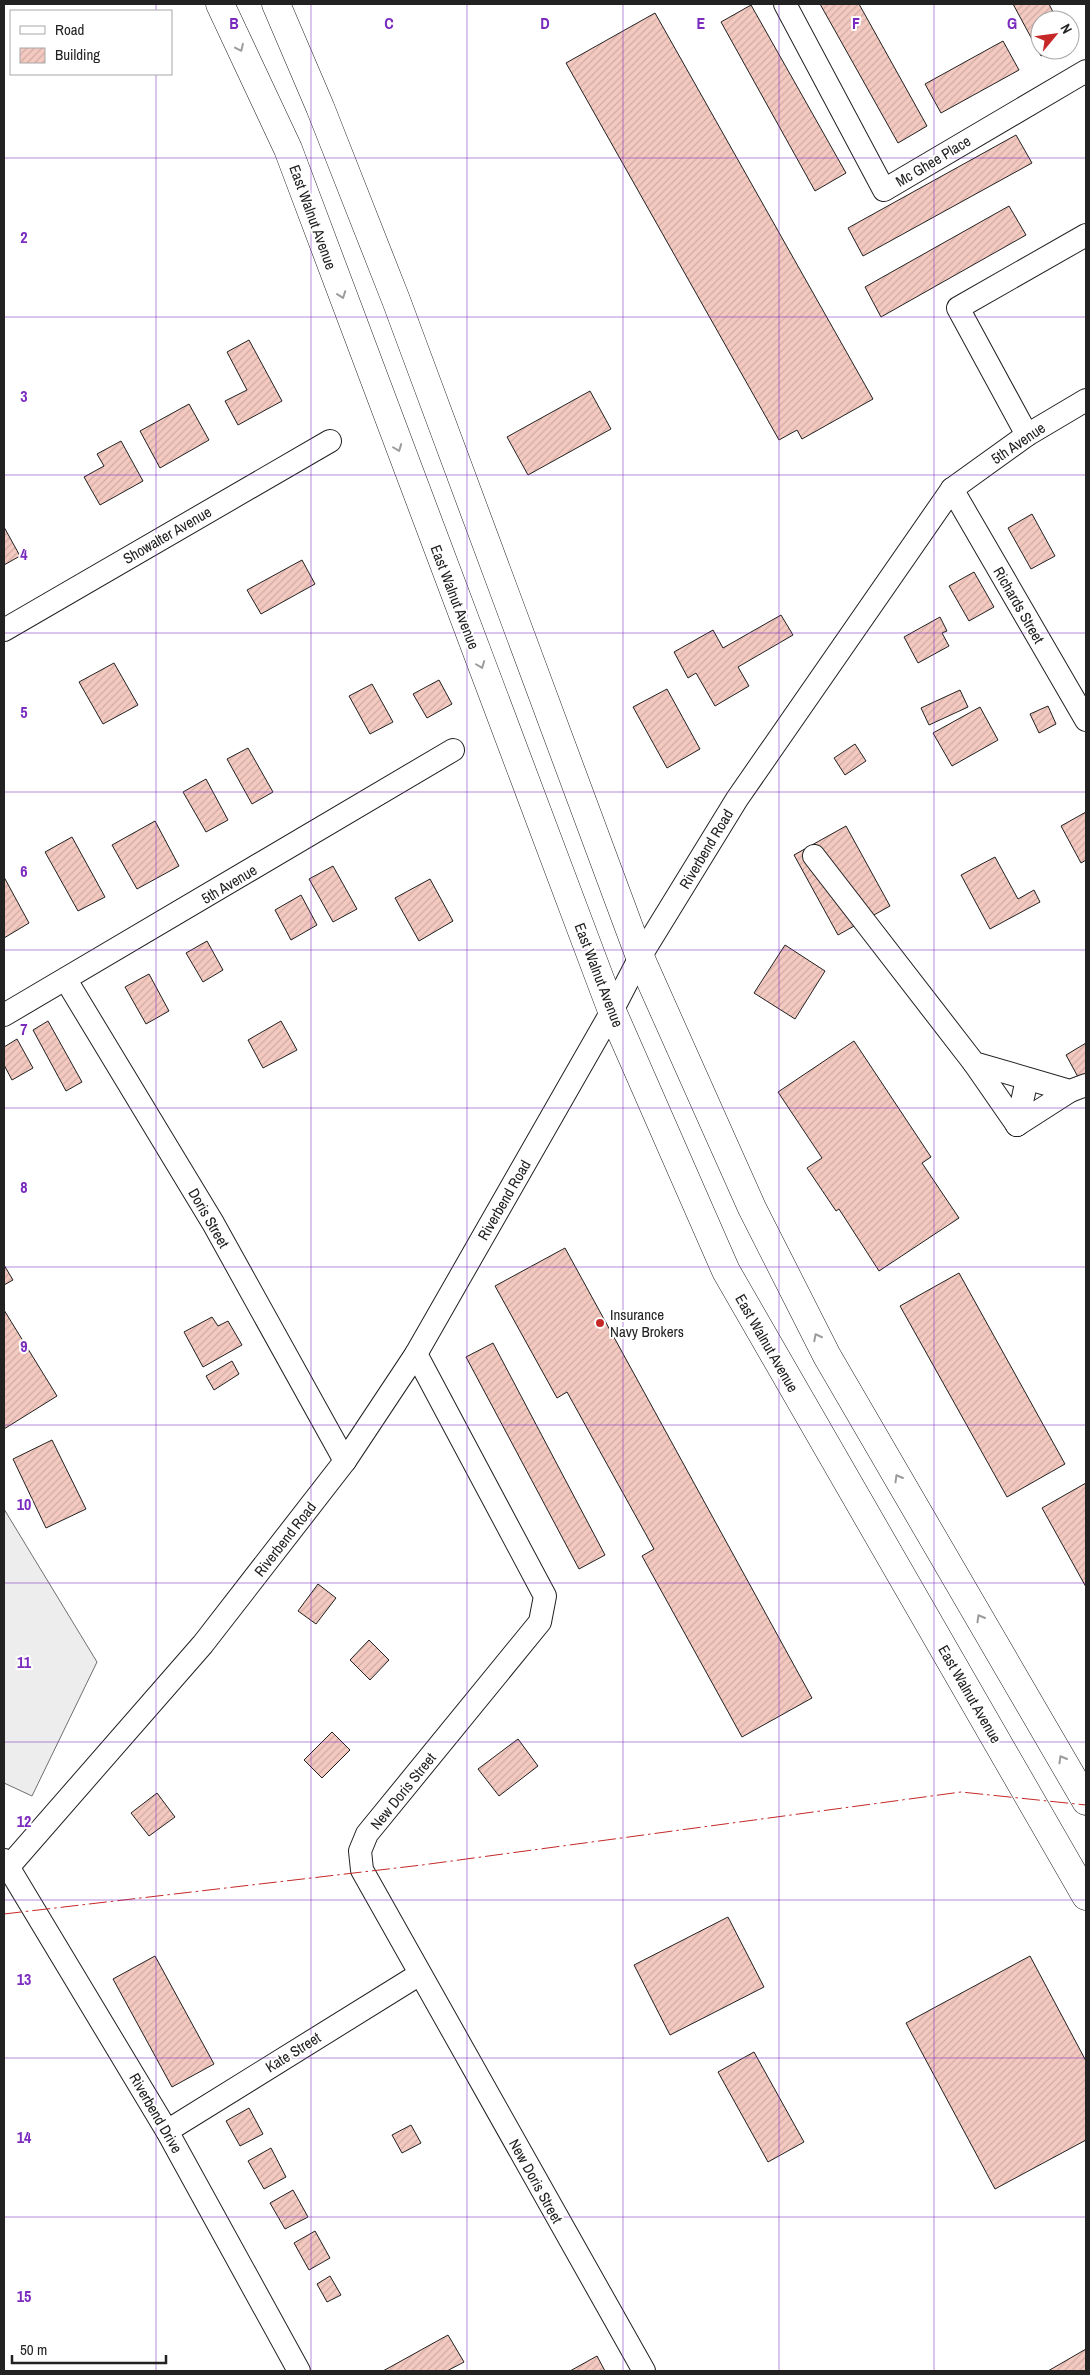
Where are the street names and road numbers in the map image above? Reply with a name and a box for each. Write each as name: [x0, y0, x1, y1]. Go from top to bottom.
street label: Mc Ghee Place: [892, 130, 975, 192]
street label: East Walnut Avenue: [284, 162, 342, 272]
street label: 5th Avenue: [987, 417, 1049, 469]
street label: Showalter Avenue: [119, 501, 215, 569]
street label: East Walnut Avenue: [425, 542, 485, 652]
street label: Richards Street: [989, 563, 1050, 648]
street label: Riverbend Road: [674, 805, 738, 893]
street label: 5th Avenue: [197, 859, 261, 909]
street label: East Walnut Avenue: [569, 920, 629, 1030]
street label: Riverbend Road: [473, 1156, 535, 1244]
street label: Doris Street: [183, 1184, 235, 1252]
street label: East Walnut Avenue: [730, 1290, 804, 1396]
street label: Riverbend Road: [249, 1497, 321, 1581]
street label: East Walnut Avenue: [933, 1641, 1007, 1747]
street label: New Doris Street: [365, 1748, 441, 1834]
street label: Kate Street: [261, 2026, 325, 2077]
street label: Riverbend Drive: [125, 2069, 188, 2157]
street label: New Doris Street: [504, 2135, 568, 2228]

